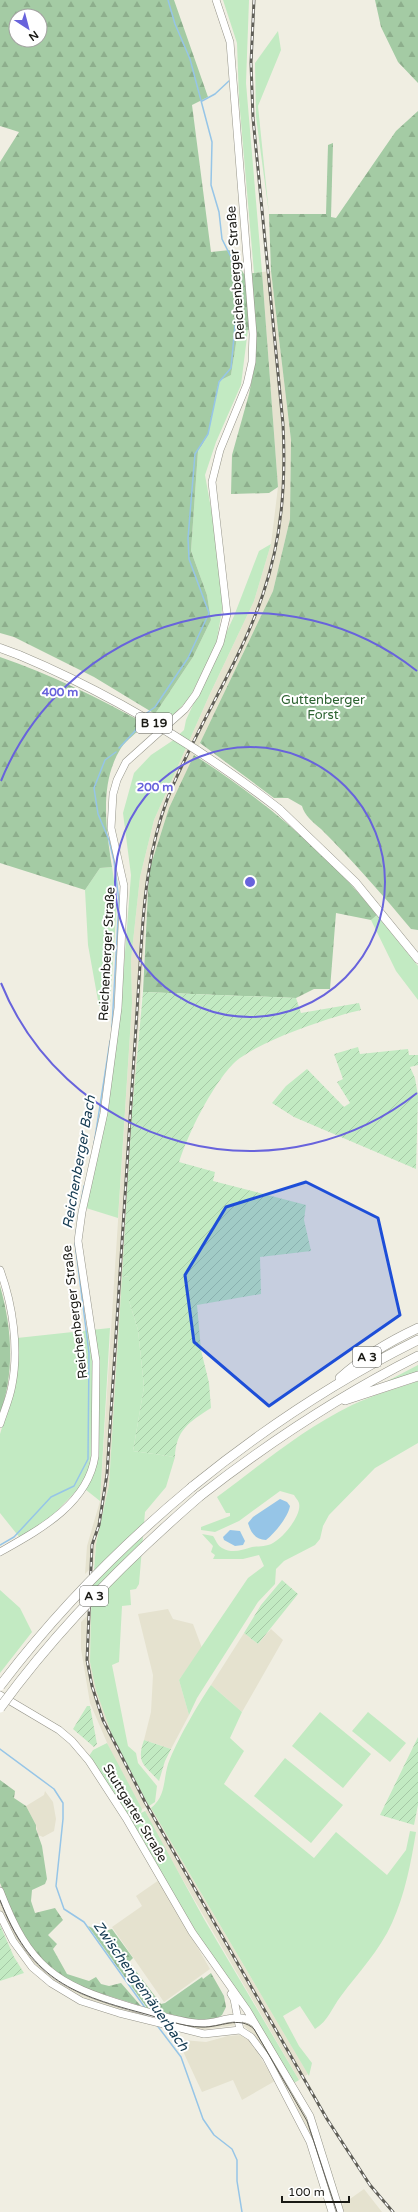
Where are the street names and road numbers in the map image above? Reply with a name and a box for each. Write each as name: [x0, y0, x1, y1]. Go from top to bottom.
street label: Reichenberger Straße: [223, 205, 249, 341]
road number: B 19: [136, 713, 172, 733]
street label: Reichenberger Straße: [95, 886, 119, 1022]
street label: Reichenberger Straße: [59, 1244, 91, 1380]
road number: A 3: [353, 1347, 381, 1367]
road number: A 3: [80, 1586, 108, 1606]
street label: Stuttgarter Straße: [99, 1761, 171, 1865]

